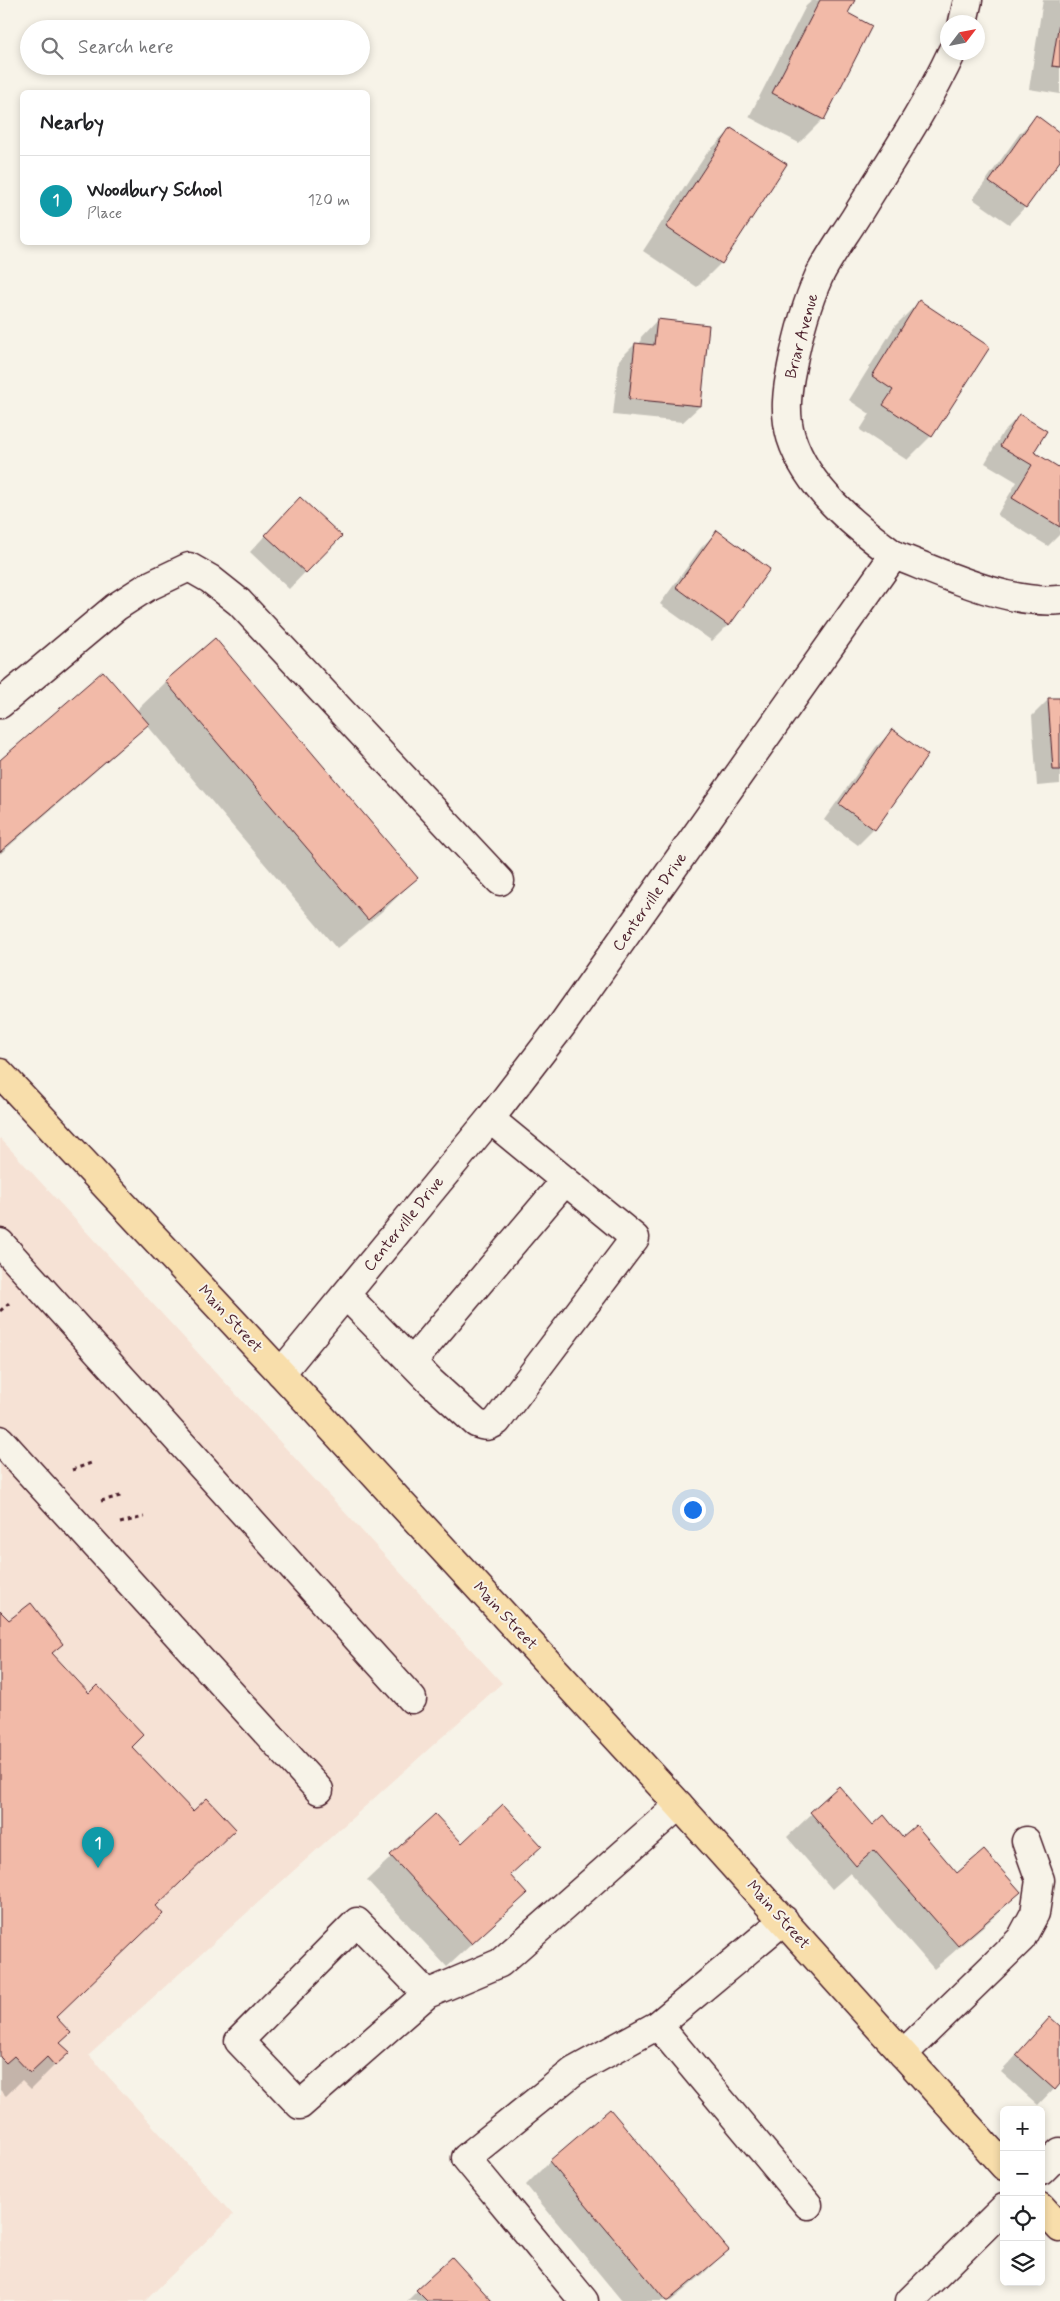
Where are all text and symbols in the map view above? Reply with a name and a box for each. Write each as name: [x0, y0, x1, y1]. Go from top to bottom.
north arrow: [940, 15, 985, 60]
search box: [20, 20, 370, 75]
icon: search: [38, 34, 66, 62]
text: Search here: [78, 35, 174, 60]
text: Nearby: [40, 109, 104, 137]
text: Woodbury School: [87, 178, 223, 203]
text: 1: [52, 190, 60, 211]
text: 120 m: [308, 190, 350, 211]
text: Place: [87, 203, 122, 224]
street label: Briar Avenue: [781, 291, 824, 381]
street label: Centerville Drive: [608, 848, 692, 956]
street label: Centerville Drive: [359, 1172, 449, 1276]
street label: Main Street: [193, 1280, 267, 1358]
your location: [680, 1497, 706, 1523]
street label: Main Street: [468, 1577, 542, 1655]
pin: 1: [82, 1827, 114, 1868]
street label: Main Street: [741, 1876, 815, 1954]
map controls: [1000, 2106, 1045, 2286]
button: +: [1000, 2106, 1045, 2151]
button: −: [1000, 2151, 1045, 2196]
button: locate: [1000, 2196, 1045, 2241]
button: layers: [1000, 2241, 1045, 2286]

